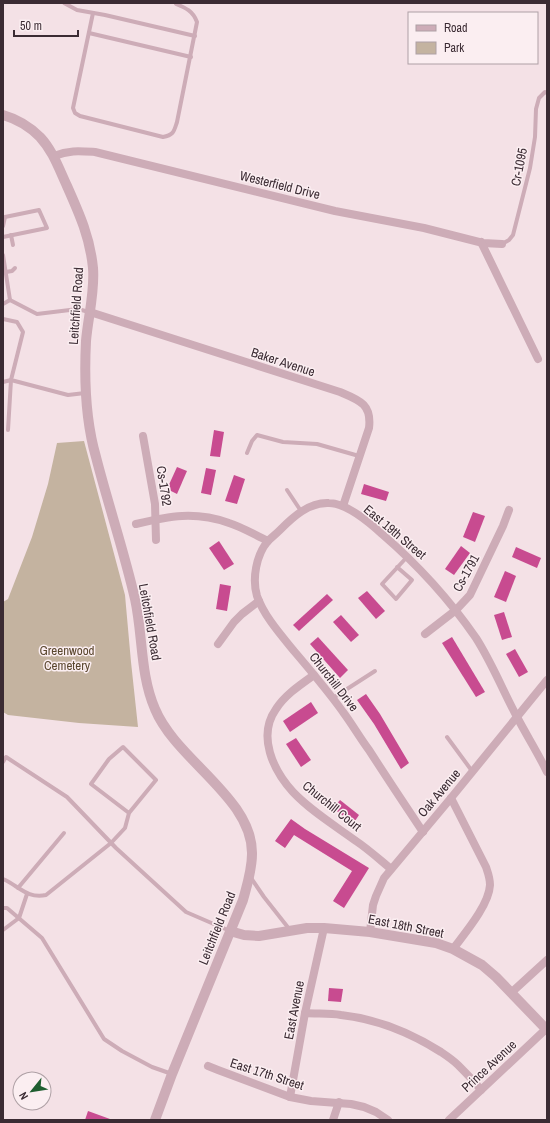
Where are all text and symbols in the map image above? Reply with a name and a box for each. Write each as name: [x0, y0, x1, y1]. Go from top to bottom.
scale bar: [14, 12, 78, 38]
legend: [408, 12, 538, 64]
text: 50 m: [20, 18, 42, 34]
text: Road: [444, 20, 468, 36]
text: Park: [444, 40, 464, 56]
street label: Cr-1095: [507, 146, 531, 188]
street label: Westerfield Drive: [238, 167, 322, 203]
street label: Leitchfield Road: [65, 267, 87, 345]
street label: Baker Avenue: [249, 344, 317, 380]
street label: Cs-1792: [152, 465, 176, 507]
street label: East 19th Street: [360, 501, 430, 563]
street label: Cs-1791: [449, 551, 483, 595]
street label: Leitchfield Road: [135, 582, 165, 662]
park label: Greenwood Cemetery: [39, 642, 95, 674]
street label: Churchill Drive: [306, 649, 362, 715]
street label: Oak Avenue: [414, 765, 464, 821]
street label: Churchill Court: [299, 777, 365, 835]
street label: Leitchfield Road: [195, 889, 239, 967]
street label: East 18th Street: [367, 910, 445, 942]
street label: East Avenue: [280, 979, 308, 1041]
street label: Prince Avenue: [458, 1036, 520, 1096]
street label: East 17th Street: [228, 1054, 306, 1094]
north arrow: [12, 1071, 52, 1111]
text: N: [16, 1090, 31, 1102]

